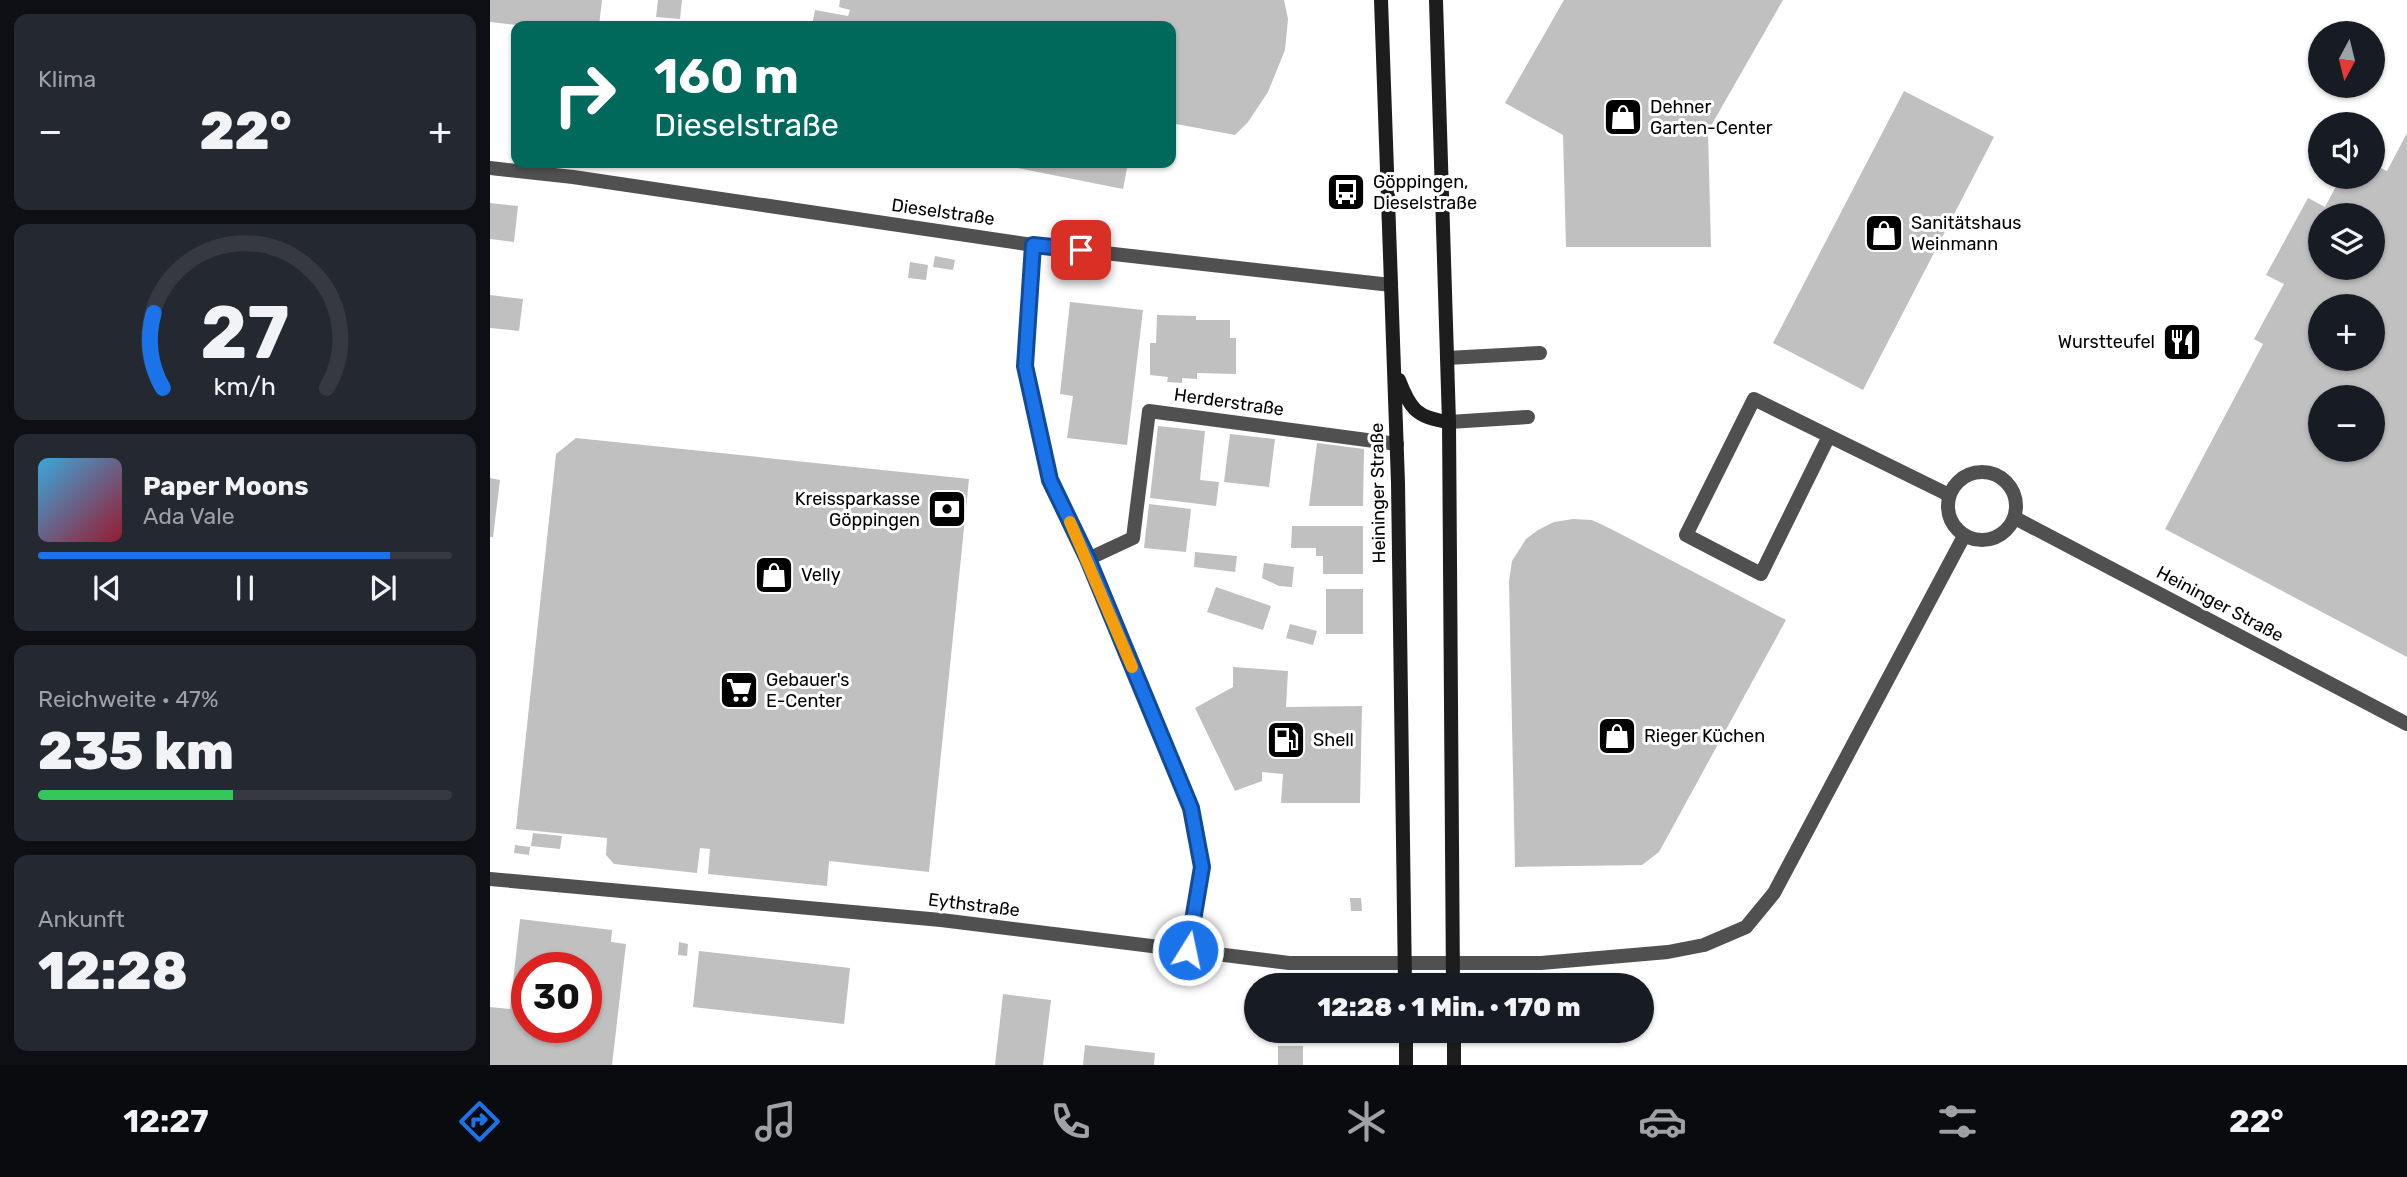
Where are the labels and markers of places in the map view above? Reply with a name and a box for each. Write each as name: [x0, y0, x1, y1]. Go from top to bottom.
shop icon: Dehner Garten-Center: [1602, 96, 1644, 138]
place label: Dehner Garten-Center: [1650, 96, 1773, 139]
bus stop icon: Göppingen, Dieselstraße: [1325, 171, 1367, 213]
place label: Göppingen, Dieselstraße: [1373, 171, 1477, 214]
shop icon: Sanitätshaus Weinmann: [1863, 212, 1905, 254]
place label: Sanitätshaus Weinmann: [1911, 212, 2021, 255]
pin: [1051, 220, 1111, 280]
restaurant icon: Wurstteufel: [2161, 321, 2203, 363]
place label: Wurstteufel: [2058, 331, 2155, 353]
place label: Kreissparkasse Göppingen: [795, 488, 920, 531]
bank icon: Kreissparkasse Göppingen: [926, 488, 968, 530]
shop icon: Velly: [753, 554, 795, 596]
place label: Velly: [801, 564, 841, 586]
supermarket icon: Gebauer's E-Center: [718, 669, 760, 711]
place label: Gebauer's E-Center: [766, 669, 849, 712]
shop icon: Rieger Küchen: [1596, 715, 1638, 757]
fuel station icon: Shell: [1265, 719, 1307, 761]
place label: Rieger Küchen: [1644, 725, 1765, 747]
place label: Shell: [1313, 729, 1354, 751]

